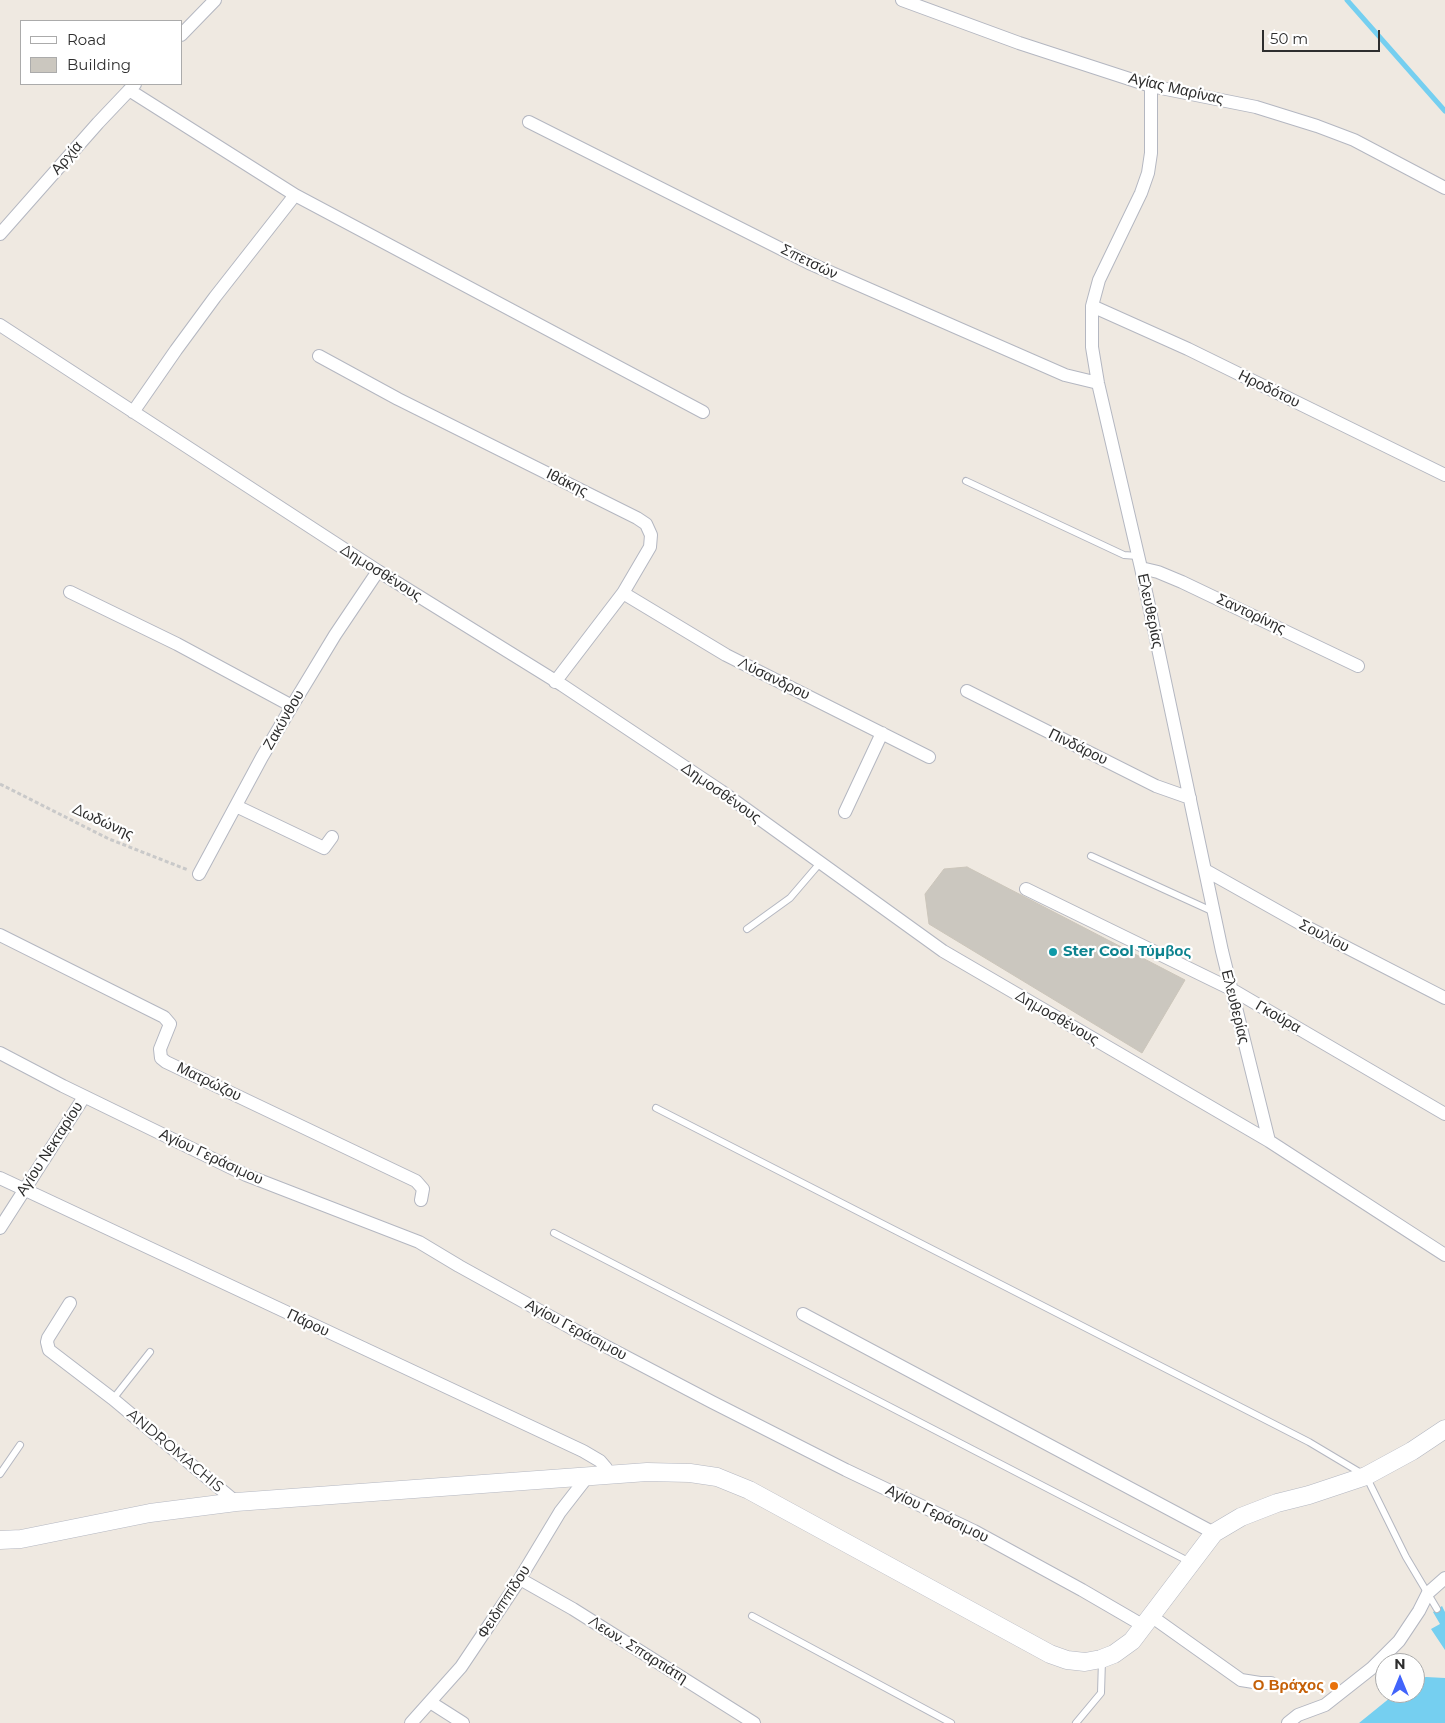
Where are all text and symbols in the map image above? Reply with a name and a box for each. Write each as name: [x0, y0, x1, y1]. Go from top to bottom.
legend: [20, 20, 182, 85]
scale bar: [1265, 20, 1382, 52]
text: 50 m: [1270, 29, 1308, 48]
text: Road: [67, 30, 106, 49]
text: Building: [67, 55, 131, 74]
street label: Αγίας Μαρίνας: [1127, 69, 1225, 109]
street label: Αρχία: [48, 138, 86, 178]
street label: Σπετσών: [778, 241, 840, 283]
street label: Ηροδότου: [1235, 366, 1303, 412]
street label: Ιθάκης: [543, 465, 591, 501]
street label: Δημοσθένους: [337, 541, 425, 605]
street label: Ελευθερίας: [1133, 572, 1167, 650]
street label: Σαντορίνης: [1213, 590, 1289, 638]
street label: Λύσανδρου: [735, 654, 813, 704]
street label: Ζακύνθου: [260, 687, 308, 753]
street label: Πινδάρου: [1045, 725, 1111, 769]
street label: Δημοσθένους: [678, 759, 764, 827]
street label: Δωδώνης: [69, 800, 137, 844]
street label: Σουλίου: [1296, 916, 1352, 956]
place label: Ster Cool Τύμβος: [1063, 943, 1191, 961]
marker: Ster Cool Τύμβος: [1047, 946, 1059, 958]
street label: Ελευθερίας: [1217, 968, 1253, 1046]
street label: Δημοσθένους: [1012, 987, 1102, 1049]
street label: Γκούρα: [1252, 997, 1304, 1037]
street label: Ματρώζου: [174, 1059, 244, 1105]
street label: Αγίου Νεκταρίου: [13, 1098, 87, 1200]
street label: Αγίου Γεράσιμου: [156, 1125, 266, 1189]
street label: Αγίου Γεράσιμου: [522, 1296, 630, 1364]
street label: Πάρου: [284, 1305, 332, 1341]
street label: ANDROMACHIS: [123, 1405, 227, 1497]
street label: Αγίου Γεράσιμου: [882, 1481, 992, 1547]
street label: Φειδιππίδου: [474, 1562, 534, 1642]
street label: Λεων. Σπαρτιάτη: [585, 1612, 691, 1688]
north arrow: [1375, 1653, 1425, 1703]
text: N: [1394, 1655, 1406, 1673]
place label: Ο Βράχος: [1253, 1677, 1324, 1695]
marker: Ο Βράχος: [1328, 1680, 1340, 1692]

